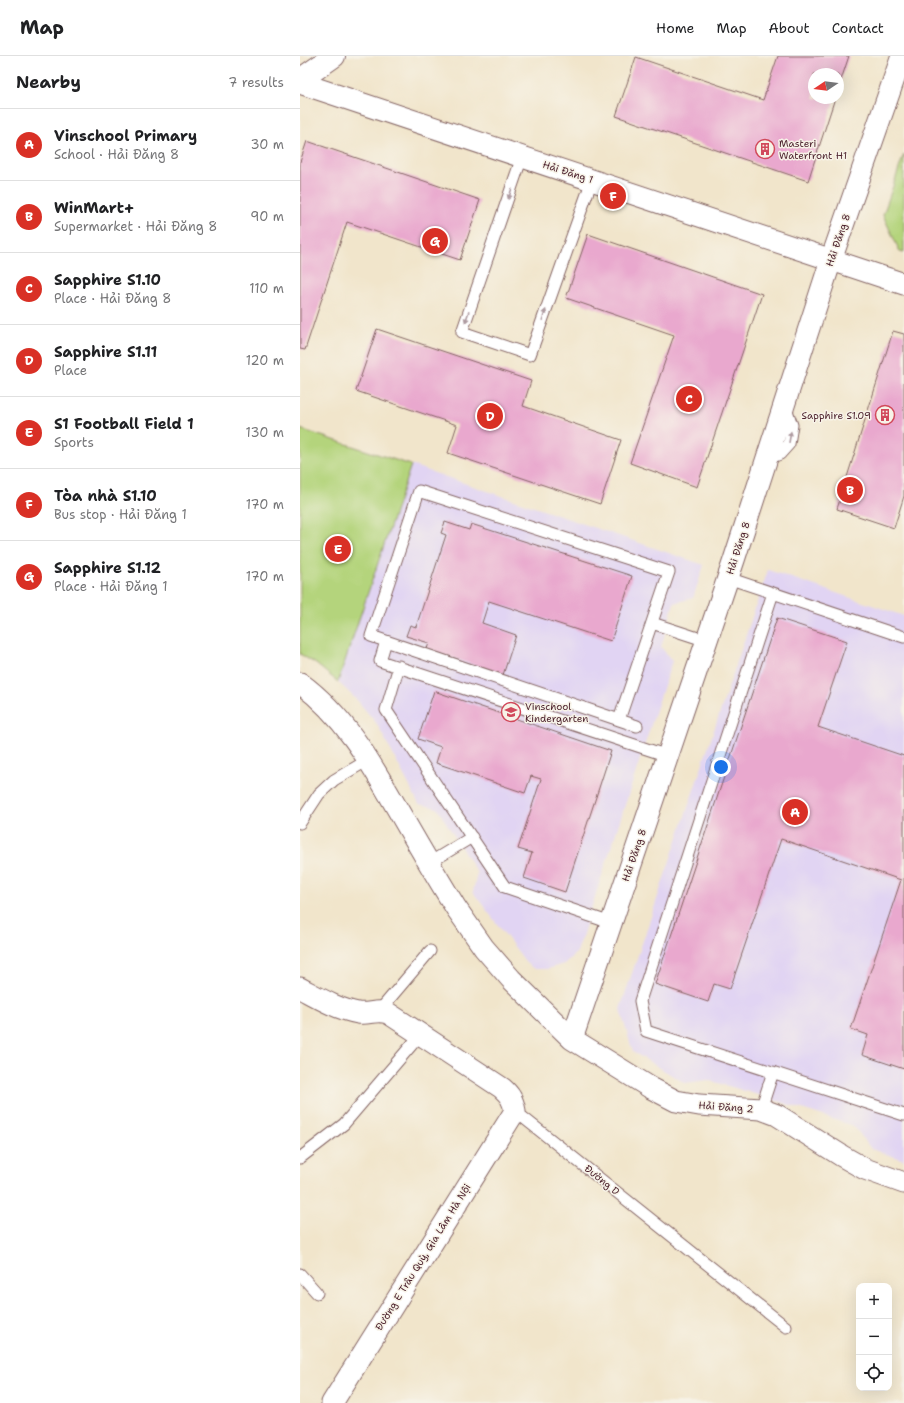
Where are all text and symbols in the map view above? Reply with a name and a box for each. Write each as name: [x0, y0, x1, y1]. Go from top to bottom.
text: Map: [20, 15, 64, 40]
text: Home: [656, 19, 695, 37]
text: Map: [717, 19, 747, 37]
text: About: [769, 19, 810, 37]
text: Contact: [832, 19, 884, 37]
north arrow: [808, 68, 844, 104]
text: Nearby: [16, 71, 81, 93]
text: 7 results: [228, 74, 284, 91]
text: Vinschool Primary: [54, 126, 197, 146]
text: A: [24, 136, 34, 153]
text: 30 m: [250, 136, 284, 153]
place label: Masteri Waterfront H1: [779, 137, 847, 162]
building icon: Masteri Waterfront H1: [754, 138, 776, 160]
text: School · Hải Đăng 8: [54, 146, 179, 163]
street label: Hải Đăng 1: [541, 158, 595, 186]
pin: F: [600, 181, 626, 211]
one-way arrow: [506, 188, 512, 200]
text: WinMart+: [54, 198, 134, 218]
text: B: [25, 208, 33, 225]
text: 90 m: [250, 208, 284, 225]
street label: Hải Đăng 8: [823, 212, 853, 268]
text: Supermarket · Hải Đăng 8: [54, 218, 217, 235]
pin: G: [422, 226, 448, 256]
text: Sapphire S1.10: [54, 270, 161, 290]
text: C: [25, 280, 33, 297]
text: 110 m: [249, 280, 284, 297]
text: Place · Hải Đăng 8: [54, 290, 171, 307]
one-way arrow: [542, 309, 548, 321]
one-way arrow: [464, 311, 470, 323]
text: Sapphire S1.11: [54, 342, 157, 362]
text: D: [24, 352, 34, 369]
text: 120 m: [246, 352, 284, 369]
text: Place: [54, 362, 87, 379]
pin: C: [676, 384, 702, 414]
pin: D: [477, 401, 503, 431]
building icon: Sapphire S1.09: [874, 404, 896, 426]
place label: Sapphire S1.09: [802, 409, 871, 422]
text: S1 Football Field 1: [54, 414, 194, 434]
text: E: [25, 424, 33, 441]
text: 130 m: [246, 424, 284, 441]
one-way arrow: [787, 431, 793, 443]
text: Sports: [54, 434, 94, 451]
pin: B: [837, 475, 863, 505]
text: Tòa nhà S1.10: [54, 486, 157, 506]
text: F: [25, 496, 33, 513]
text: 170 m: [246, 496, 284, 513]
text: Bus stop · Hải Đăng 1: [54, 506, 187, 523]
street label: Hải Đăng 8: [723, 520, 753, 576]
pin: E: [325, 534, 351, 564]
text: Sapphire S1.12: [54, 558, 161, 578]
text: G: [24, 568, 34, 585]
text: 170 m: [246, 568, 284, 585]
text: Place · Hải Đăng 1: [54, 578, 168, 595]
place label: Vinschool Kindergarten: [525, 700, 588, 725]
school or university icon: Vinschool Kindergarten: [500, 701, 522, 723]
your location: [711, 757, 731, 777]
pin: A: [782, 797, 808, 827]
street label: Hải Đăng 8: [619, 827, 649, 883]
street label: Hải Đăng 2: [698, 1099, 754, 1115]
street label: Đường D: [582, 1162, 622, 1198]
street label: Đường E Trâu Quỳ, Gia Lâm Hà Nội: [372, 1181, 474, 1333]
map controls: [856, 1283, 892, 1391]
button: +: [856, 1283, 892, 1319]
button: −: [856, 1319, 892, 1355]
button: locate: [856, 1355, 892, 1391]

